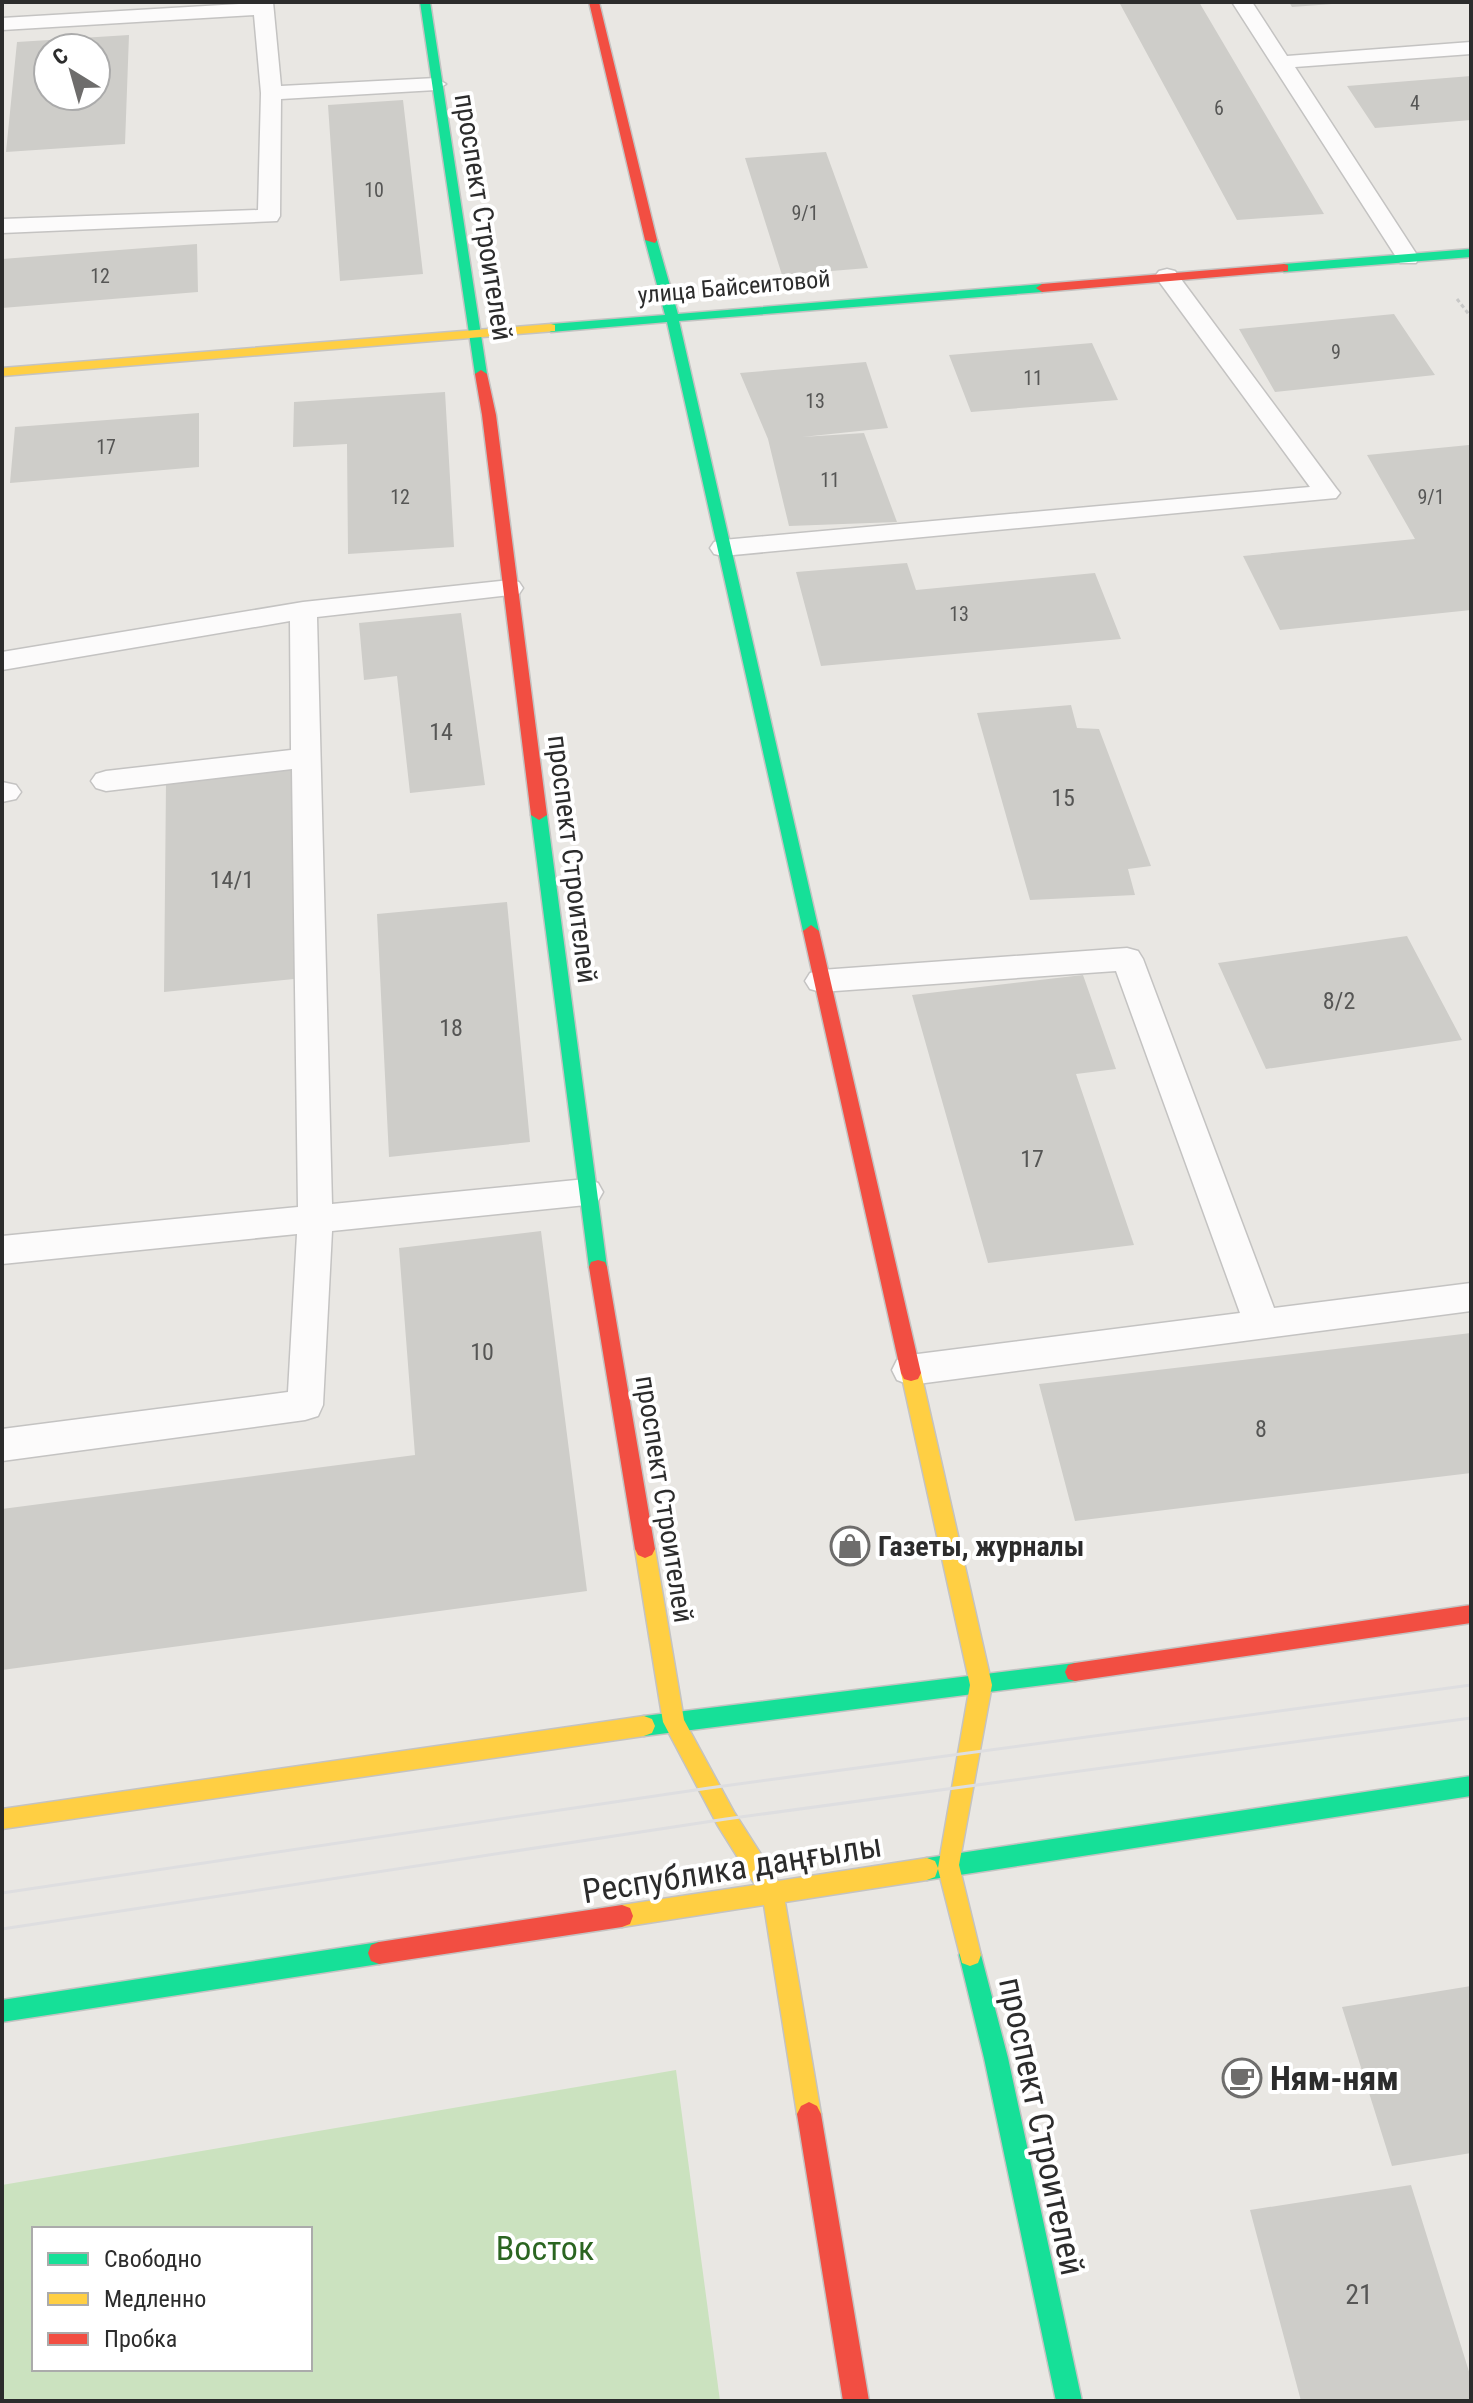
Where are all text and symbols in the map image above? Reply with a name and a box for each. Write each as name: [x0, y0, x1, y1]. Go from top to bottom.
north arrow: [32, 32, 112, 112]
text: С: [48, 43, 73, 70]
street label: проспект Строителей: [448, 91, 519, 343]
house number: 4: [1410, 91, 1420, 115]
house number: 6: [1214, 96, 1224, 120]
house number: 10: [364, 178, 384, 202]
house number: 9/1: [791, 201, 819, 225]
house number: 12: [90, 264, 110, 288]
street label: улица Байсеитовой: [637, 265, 831, 309]
house number: 9: [1331, 340, 1341, 364]
house number: 11: [1023, 366, 1043, 390]
house number: 13: [805, 389, 825, 413]
house number: 17: [96, 435, 116, 459]
house number: 11: [820, 468, 840, 492]
house number: 12: [390, 485, 410, 509]
house number: 9/1: [1417, 485, 1445, 509]
house number: 13: [949, 602, 969, 626]
house number: 14: [429, 718, 453, 746]
street label: проспект Строителей: [541, 733, 604, 985]
house number: 15: [1051, 784, 1075, 812]
house number: 14/1: [210, 866, 254, 894]
house number: 8/2: [1323, 987, 1355, 1015]
house number: 18: [439, 1014, 463, 1042]
house number: 17: [1020, 1145, 1044, 1173]
house number: 10: [470, 1338, 494, 1366]
street label: проспект Строителей: [629, 1373, 700, 1625]
house number: 8: [1255, 1415, 1267, 1443]
shop icon: Газеты, журналы: [829, 1525, 871, 1567]
place label: Газеты, журналы: [878, 1530, 1084, 1563]
street label: Республика даңғылы: [579, 1825, 885, 1911]
street label: проспект Строителей: [991, 1974, 1093, 2278]
cafe icon: Ням-ням: [1221, 2057, 1263, 2099]
place label: Ням-ням: [1270, 2058, 1399, 2098]
legend: [32, 2227, 312, 2371]
park label: Восток: [496, 2228, 594, 2268]
text: Свободно: [104, 2245, 202, 2273]
house number: 21: [1345, 2278, 1373, 2311]
text: Медленно: [104, 2285, 206, 2313]
text: Пробка: [104, 2325, 177, 2353]

